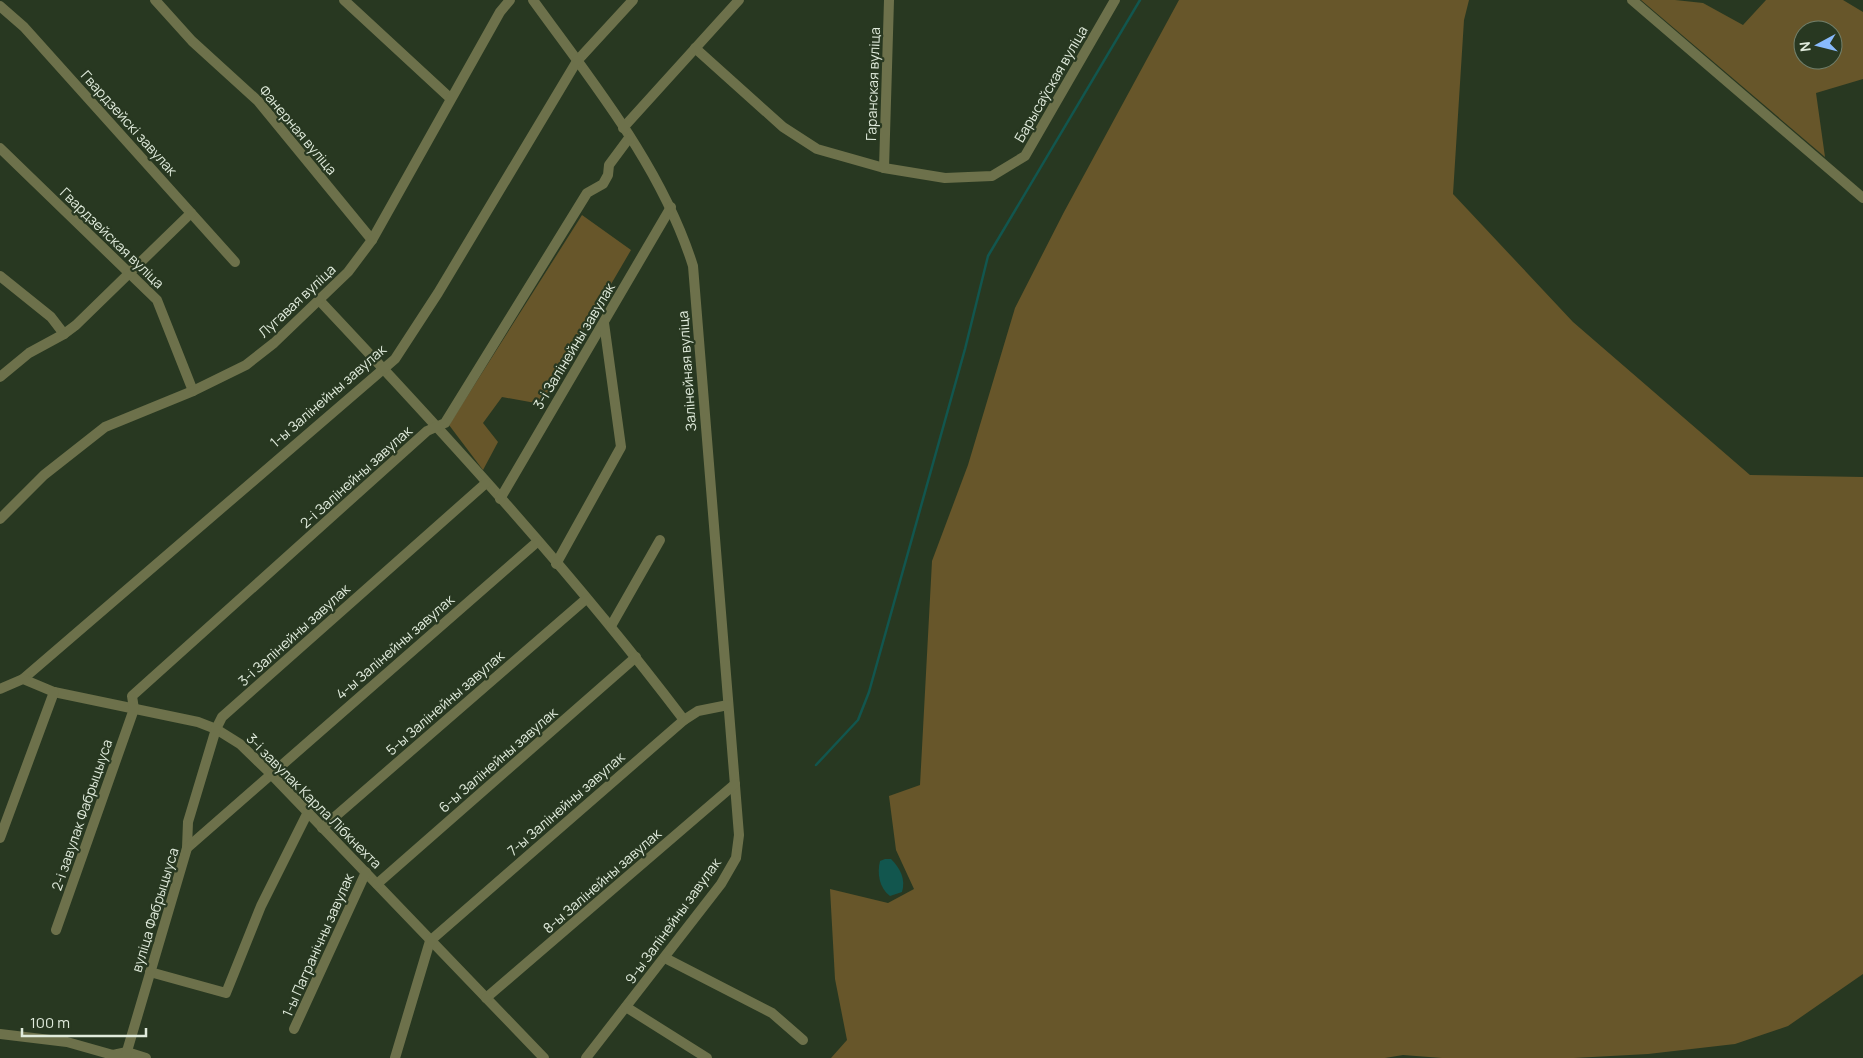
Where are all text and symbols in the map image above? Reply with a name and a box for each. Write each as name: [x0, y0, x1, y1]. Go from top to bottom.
north arrow: [1793, 20, 1843, 70]
street label: Барысаўская вуліца: [1009, 22, 1092, 145]
street label: Гаранская вуліца: [861, 27, 884, 141]
text: N: [1795, 40, 1815, 53]
street label: Гвардзейскі завулак: [77, 66, 183, 180]
street label: Фанерная вуліца: [255, 81, 341, 178]
street label: Гвардзейская вуліца: [56, 183, 169, 292]
street label: Лугавая вуліца: [254, 260, 339, 341]
street label: 3-і Залінейны завулак: [528, 278, 619, 412]
street label: Залінейная вуліца: [673, 310, 700, 432]
street label: 1-ы Залінейны завулак: [266, 339, 391, 451]
street label: 2-і Залінейны завулак: [296, 421, 416, 532]
street label: 3-і Залінейны завулак: [234, 579, 354, 690]
street label: 4-ы Залінейны завулак: [331, 589, 459, 703]
street label: 5-ы Залінейны завулак: [382, 645, 509, 759]
street label: 6-ы Залінейны завулак: [434, 702, 562, 816]
street label: 3-і завулак Карла Лібкнехта: [243, 729, 386, 872]
street label: 2-і завулак Фабрыцыуса: [47, 737, 116, 893]
street label: 7-ы Залінейны завулак: [503, 747, 629, 860]
street label: 8-ы Залінейны завулак: [539, 823, 666, 937]
street label: вуліца Фабрыцыуса: [127, 845, 183, 974]
street label: 9-ы Залінейны завулак: [620, 853, 725, 988]
street label: 1-ы Пагранічны завулак: [277, 869, 358, 1020]
scale bar: [22, 1006, 146, 1038]
text: 100 m: [30, 1012, 70, 1033]

